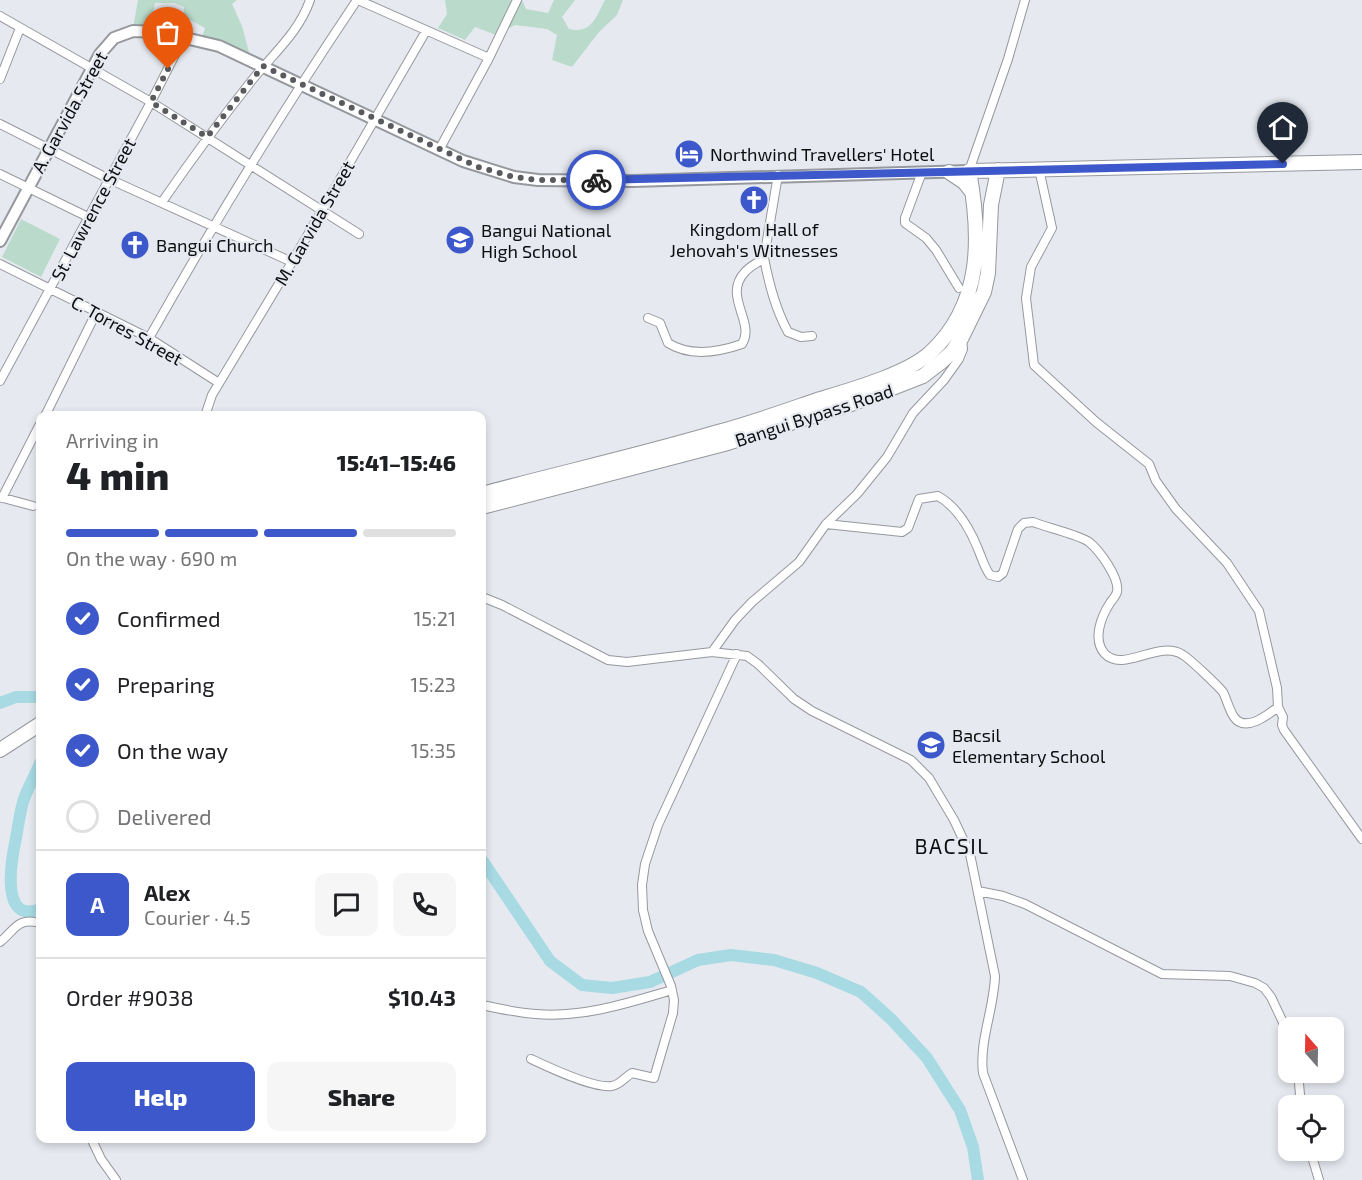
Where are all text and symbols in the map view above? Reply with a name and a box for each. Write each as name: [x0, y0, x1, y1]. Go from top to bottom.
pin: [142, 7, 193, 69]
icon: bag: [151, 16, 184, 49]
street label: A. Garvida Street: [26, 47, 112, 177]
pin: [1257, 102, 1308, 164]
icon: home: [1266, 111, 1299, 144]
street label: St. Lawrence Street: [46, 134, 140, 284]
hotel icon: Northwind Travellers' Hotel: [673, 138, 705, 170]
place label: Northwind Travellers' Hotel: [710, 143, 935, 165]
courier: [566, 150, 626, 210]
street label: M. Garvida Street: [269, 157, 359, 289]
icon: bike: [580, 164, 613, 197]
church icon: Kingdom Hall of Jehovah's Witnesses: [738, 184, 770, 216]
place label: Kingdom Hall of Jehovah's Witnesses: [670, 218, 838, 261]
place label: Bangui National High School: [481, 219, 612, 262]
school or university icon: Bangui National High School: [444, 224, 476, 256]
church icon: Bangui Church: [119, 229, 151, 261]
place label: Bangui Church: [156, 234, 274, 256]
street label: C. Torres Street: [68, 290, 187, 370]
street label: Bangui Bypass Road: [732, 379, 896, 451]
text: Arriving in: [66, 428, 159, 452]
text: 15:41–15:46: [337, 449, 456, 475]
text: 4 min: [66, 451, 169, 498]
text: On the way · 690 m: [66, 546, 237, 570]
icon: check: [66, 602, 99, 635]
text: Confirmed: [117, 605, 221, 631]
text: 15:21: [413, 606, 456, 630]
icon: check: [66, 668, 99, 701]
text: Preparing: [117, 671, 215, 697]
text: 15:23: [410, 672, 456, 696]
place label: Bacsil Elementary School: [952, 724, 1106, 767]
school or university icon: Bacsil Elementary School: [915, 729, 947, 761]
icon: check: [66, 734, 99, 767]
text: On the way: [117, 737, 228, 763]
text: 15:35: [411, 738, 456, 762]
text: Delivered: [117, 803, 212, 829]
district label: BACSIL: [914, 833, 990, 858]
button: chat: [315, 873, 378, 936]
button: phone: [393, 873, 456, 936]
text: Alex: [144, 879, 190, 905]
text: A: [90, 891, 105, 917]
text: Courier · 4.5: [144, 905, 251, 929]
text: Order #9038: [66, 984, 194, 1010]
text: $10.43: [388, 984, 456, 1010]
north arrow: [1278, 1017, 1344, 1083]
map controls: [1278, 1017, 1344, 1161]
button: Help: [66, 1062, 255, 1131]
button: Share: [267, 1062, 456, 1131]
button: locate: [1278, 1095, 1344, 1161]

